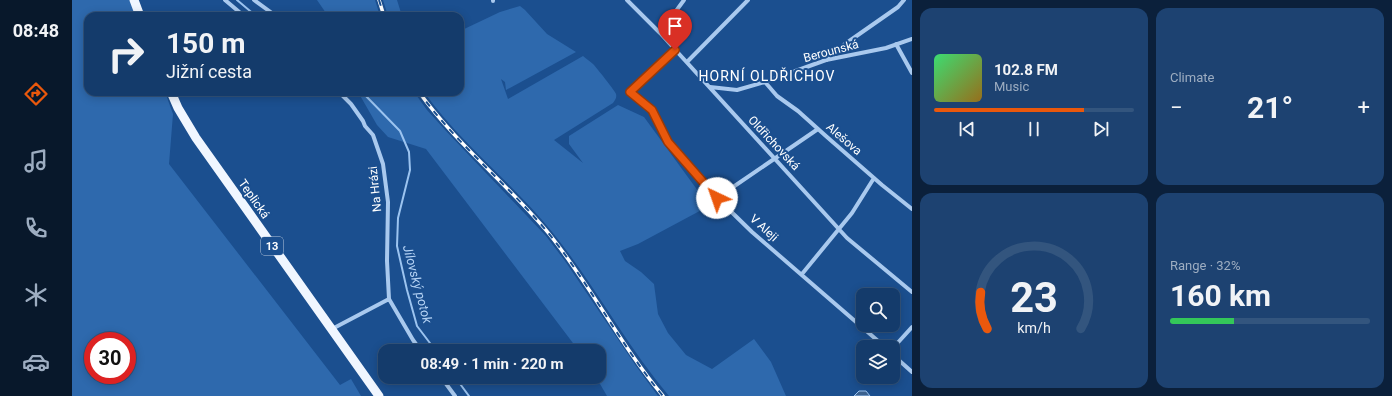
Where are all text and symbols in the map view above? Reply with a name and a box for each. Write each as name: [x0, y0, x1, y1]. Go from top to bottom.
pin: [658, 9, 692, 50]
icon: arrive: [664, 15, 686, 37]
text: 08:48: [13, 20, 59, 41]
text: 150 m: [166, 27, 245, 60]
icon: right: [100, 28, 152, 80]
street label: Berounská: [802, 37, 860, 65]
text: Jižní cesta: [166, 61, 252, 82]
text: 102.8 FM: [994, 61, 1058, 79]
district label: HORNÍ OLDŘICHOV: [699, 67, 835, 84]
text: Climate: [1170, 70, 1214, 85]
text: Music: [994, 79, 1029, 94]
icon: directions: [22, 80, 50, 108]
text: 21°: [1247, 90, 1293, 125]
text: −: [1170, 95, 1183, 120]
text: +: [1358, 95, 1370, 120]
street label: Oldřichovská: [745, 113, 803, 173]
icon: previous: [956, 118, 978, 140]
icon: pause: [1023, 118, 1045, 140]
icon: next: [1090, 118, 1112, 140]
street label: Alešova: [823, 120, 865, 158]
icon: music: [22, 147, 50, 175]
street label: Na Hrázi: [366, 165, 384, 213]
street label: Teplická: [236, 177, 272, 221]
position arrow: [696, 177, 738, 219]
street label: V Aleji: [747, 212, 781, 244]
icon: phone: [22, 214, 50, 242]
road number: 13: [261, 237, 283, 255]
water label: Jílovský potok: [400, 243, 435, 325]
text: Range · 32%: [1170, 258, 1240, 273]
text: 23: [1010, 272, 1058, 321]
text: 160 km: [1170, 278, 1271, 313]
icon: climate: [22, 281, 50, 309]
map controls: [856, 288, 900, 384]
button: search: [856, 288, 900, 332]
text: km/h: [1017, 319, 1051, 335]
speed limit sign: 30: [84, 332, 136, 384]
button: layers: [856, 340, 900, 384]
icon: car: [22, 348, 50, 376]
text: 08:49 · 1 min · 220 m: [421, 355, 563, 373]

